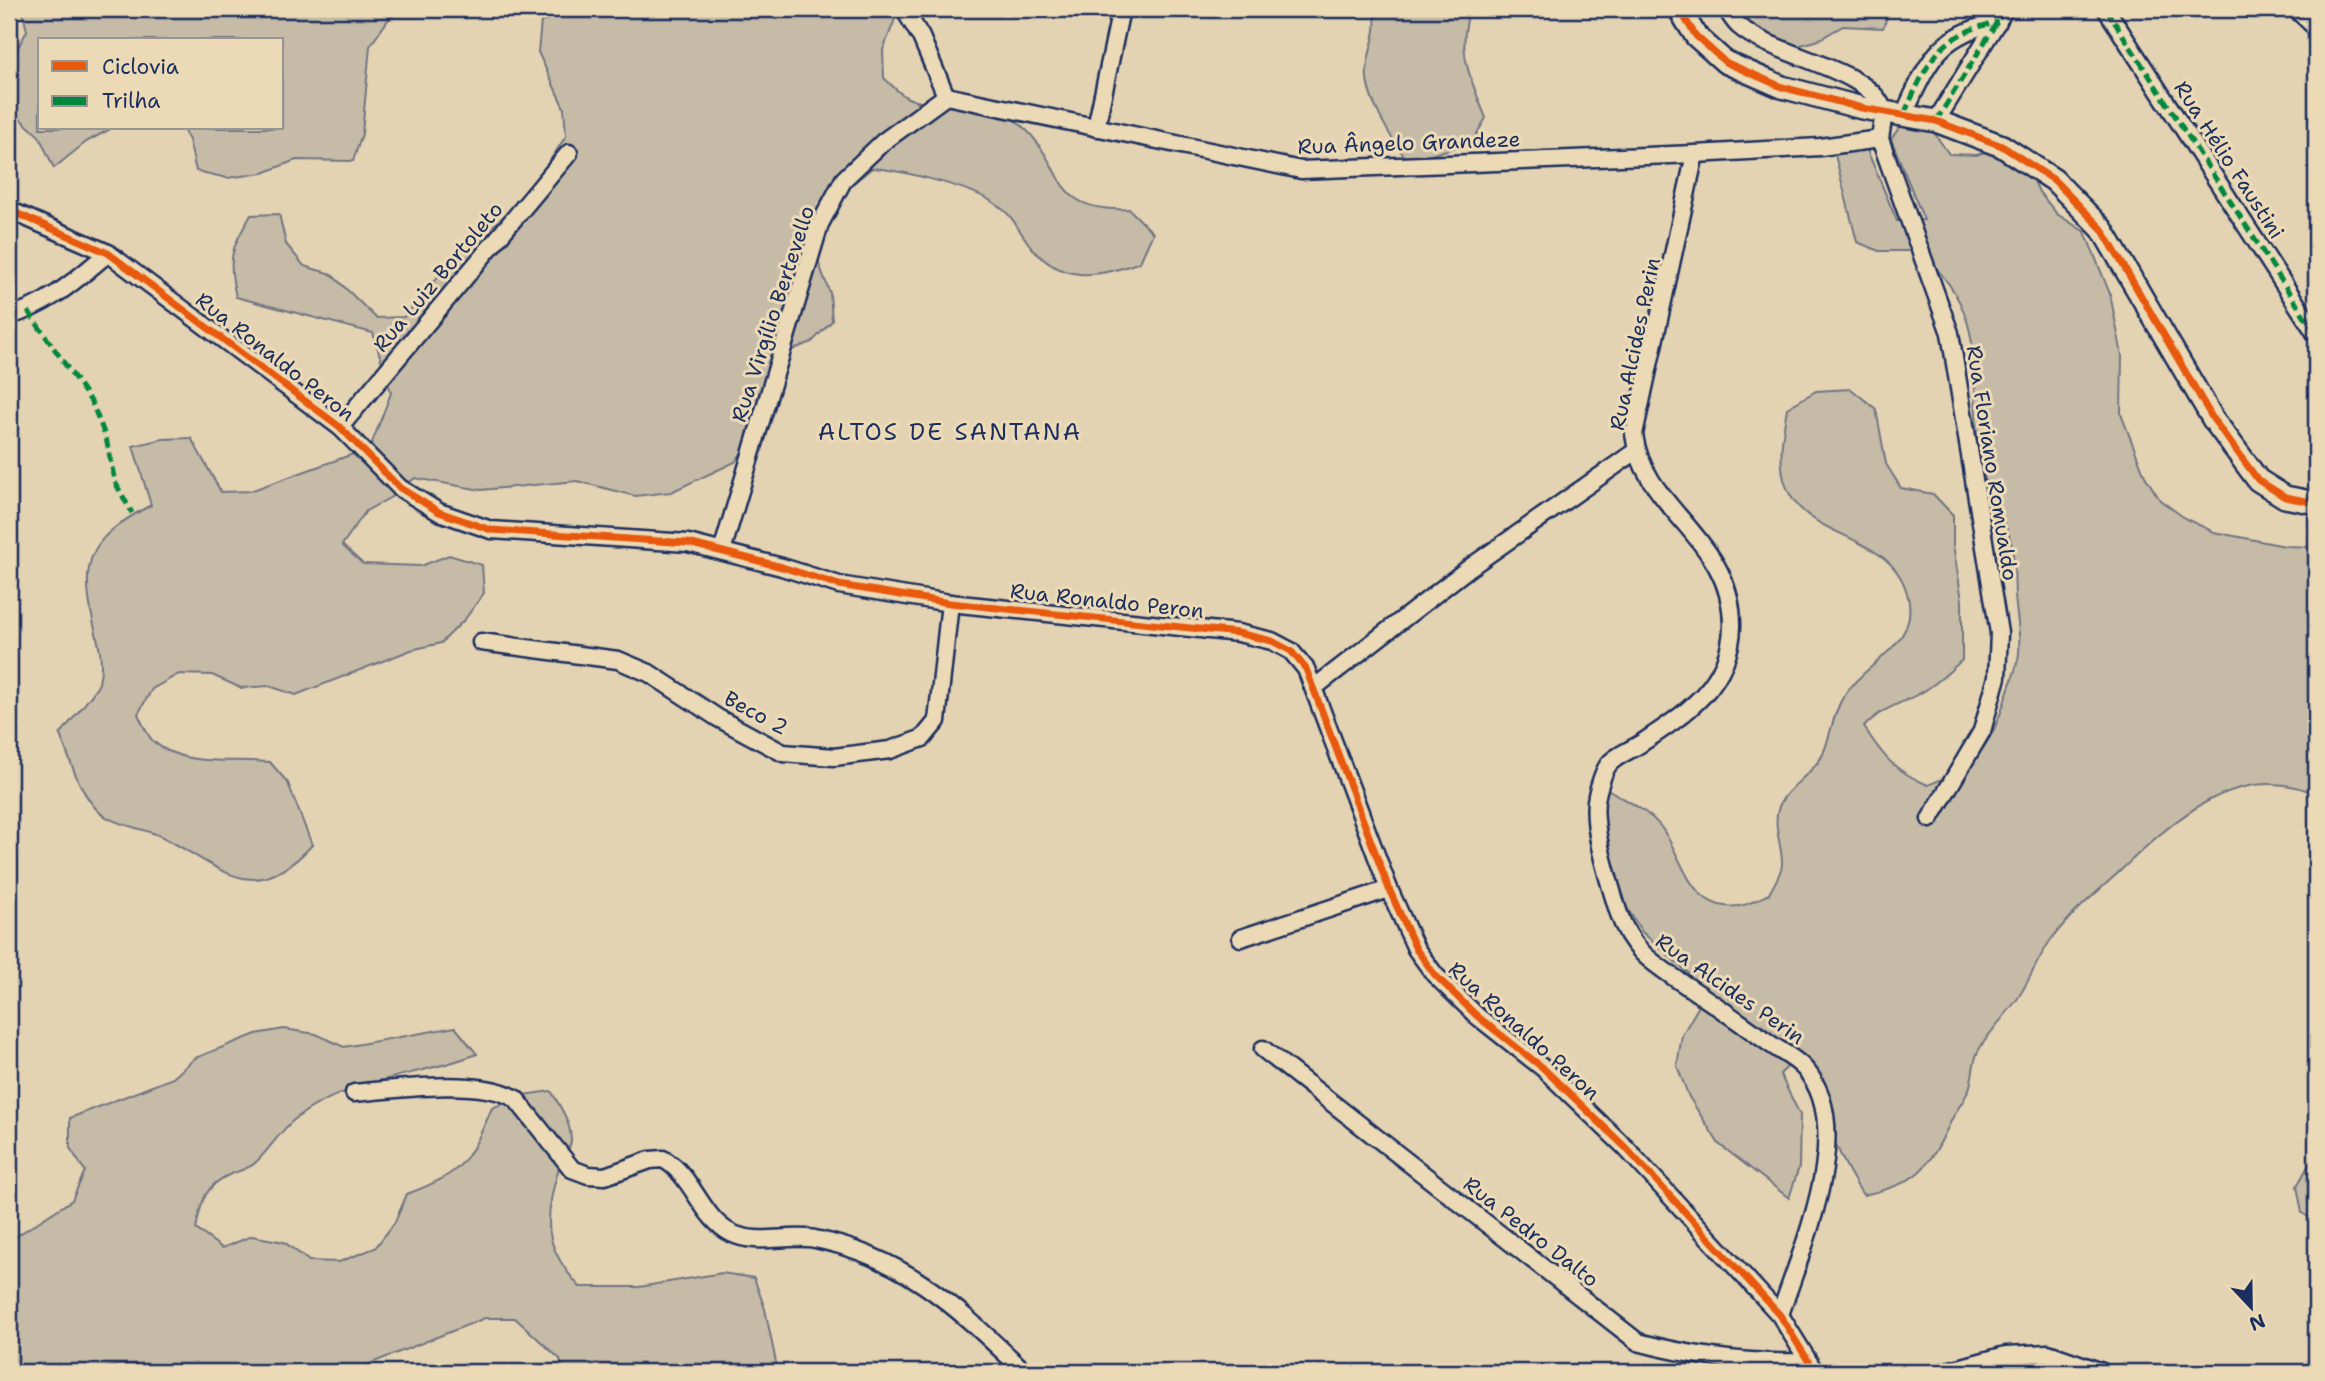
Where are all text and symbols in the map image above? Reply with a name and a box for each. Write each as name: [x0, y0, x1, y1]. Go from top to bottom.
legend: [38, 38, 284, 130]
text: Ciclovia: [102, 53, 179, 81]
street label: Rua Hélio Faustini: [2167, 76, 2291, 244]
text: Trilha: [102, 87, 160, 115]
street label: Rua Ângelo Grandeze: [1297, 124, 1521, 161]
street label: Rua Luiz Bortoleto: [367, 196, 509, 358]
street label: Rua Virgílio Bertevello: [725, 202, 821, 426]
street label: Rua Alcides Perin: [1603, 255, 1667, 433]
street label: Rua Ronaldo Peron: [190, 286, 360, 428]
street label: Rua Floriano Romualdo: [1960, 343, 2024, 583]
district label: ALTOS DE SANTANA: [818, 416, 1082, 448]
street label: Rua Ronaldo Peron: [1009, 577, 1205, 625]
street label: Beco 2: [719, 685, 793, 741]
street label: Rua Alcides Perin: [1650, 927, 1810, 1051]
street label: Rua Ronaldo Peron: [1442, 955, 1606, 1107]
street label: Rua Pedro Dalto: [1458, 1170, 1604, 1294]
north arrow: [2216, 1272, 2286, 1342]
text: N: [2246, 1308, 2269, 1337]

